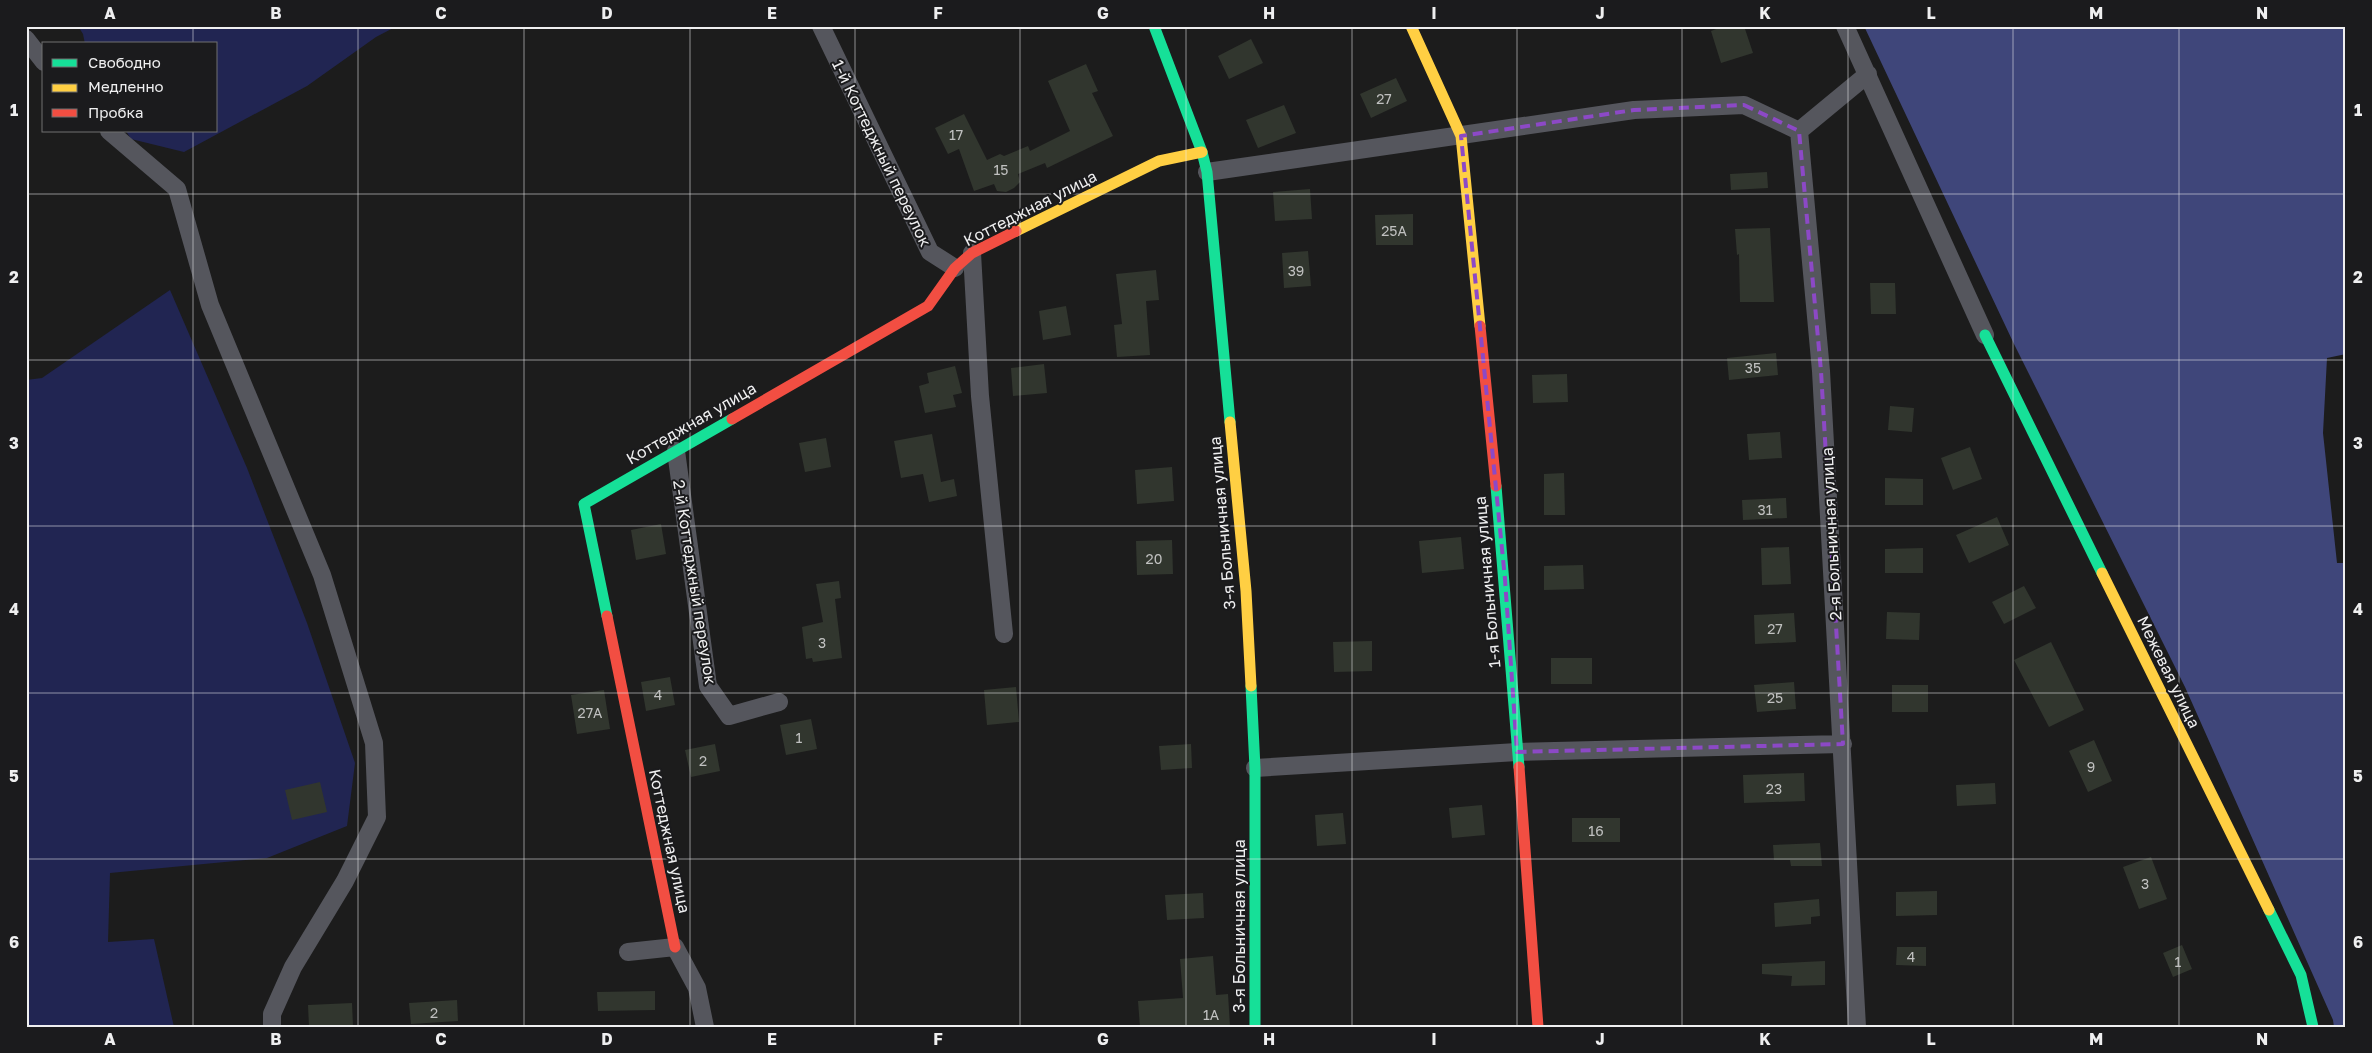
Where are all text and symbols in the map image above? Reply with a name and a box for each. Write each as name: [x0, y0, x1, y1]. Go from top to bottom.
text: A: [104, 3, 116, 23]
text: B: [270, 3, 282, 23]
text: C: [435, 3, 447, 23]
text: D: [601, 3, 613, 23]
text: E: [767, 3, 777, 23]
text: F: [933, 3, 943, 23]
text: G: [1097, 3, 1109, 23]
text: H: [1263, 3, 1275, 23]
text: I: [1431, 3, 1437, 23]
text: J: [1595, 3, 1605, 23]
text: K: [1759, 3, 1771, 23]
text: L: [1926, 3, 1936, 23]
text: M: [2089, 3, 2103, 23]
text: N: [2256, 3, 2268, 23]
legend: [42, 42, 218, 132]
text: Свободно: [88, 53, 161, 71]
street label: 1-й Коттеджный переулок: [828, 56, 936, 250]
text: Медленно: [88, 77, 164, 95]
house number: 27: [1376, 90, 1392, 107]
text: 1: [10, 100, 18, 120]
text: 1: [2354, 100, 2362, 120]
text: Пробка: [88, 103, 143, 121]
house number: 17: [949, 126, 963, 143]
house number: 15: [994, 161, 1008, 178]
street label: Коттеджная улица: [960, 166, 1100, 250]
house number: 25А: [1381, 222, 1407, 239]
house number: 39: [1288, 262, 1304, 279]
text: 2: [9, 267, 19, 287]
text: 2: [2353, 267, 2363, 287]
house number: 35: [1745, 359, 1761, 376]
street label: Коттеджная улица: [622, 378, 760, 468]
text: 3: [9, 433, 19, 453]
text: 3: [2353, 433, 2363, 453]
street label: 3-я Больничная улица: [1204, 436, 1240, 610]
street label: 2-я Больничная улица: [1816, 447, 1846, 621]
street label: 2-й Коттеджный переулок: [669, 478, 721, 686]
street label: 1-я Больничная улица: [1470, 495, 1504, 669]
house number: 31: [1758, 501, 1773, 518]
house number: 20: [1146, 550, 1162, 567]
text: 4: [9, 599, 19, 619]
text: 4: [2353, 599, 2363, 619]
street label: Межевая улица: [2133, 613, 2205, 731]
house number: 27: [1767, 620, 1783, 637]
house number: 3: [818, 634, 826, 651]
house number: 4: [654, 686, 662, 703]
house number: 25: [1767, 689, 1783, 706]
house number: 27А: [578, 704, 603, 721]
house number: 1: [796, 729, 803, 746]
house number: 2: [699, 752, 707, 769]
house number: 9: [2087, 758, 2095, 775]
text: 5: [9, 766, 19, 786]
text: 5: [2353, 766, 2363, 786]
street label: Коттеджная улица: [645, 767, 695, 915]
house number: 23: [1766, 780, 1782, 797]
house number: 16: [1588, 822, 1604, 839]
street label: 3-я Больничная улица: [1229, 839, 1249, 1013]
house number: 3: [2141, 875, 2149, 892]
text: 6: [9, 932, 19, 952]
text: 6: [2353, 932, 2363, 952]
house number: 4: [1907, 948, 1915, 965]
house number: 1: [2175, 953, 2182, 970]
house number: 2: [430, 1004, 438, 1021]
house number: 1А: [1203, 1006, 1220, 1023]
text: A: [104, 1029, 116, 1049]
text: B: [270, 1029, 282, 1049]
text: C: [435, 1029, 447, 1049]
text: D: [601, 1029, 613, 1049]
text: E: [767, 1029, 777, 1049]
text: F: [933, 1029, 943, 1049]
text: G: [1097, 1029, 1109, 1049]
text: H: [1263, 1029, 1275, 1049]
text: I: [1431, 1029, 1437, 1049]
text: J: [1595, 1029, 1605, 1049]
text: K: [1759, 1029, 1771, 1049]
text: L: [1926, 1029, 1936, 1049]
text: M: [2089, 1029, 2103, 1049]
text: N: [2256, 1029, 2268, 1049]

